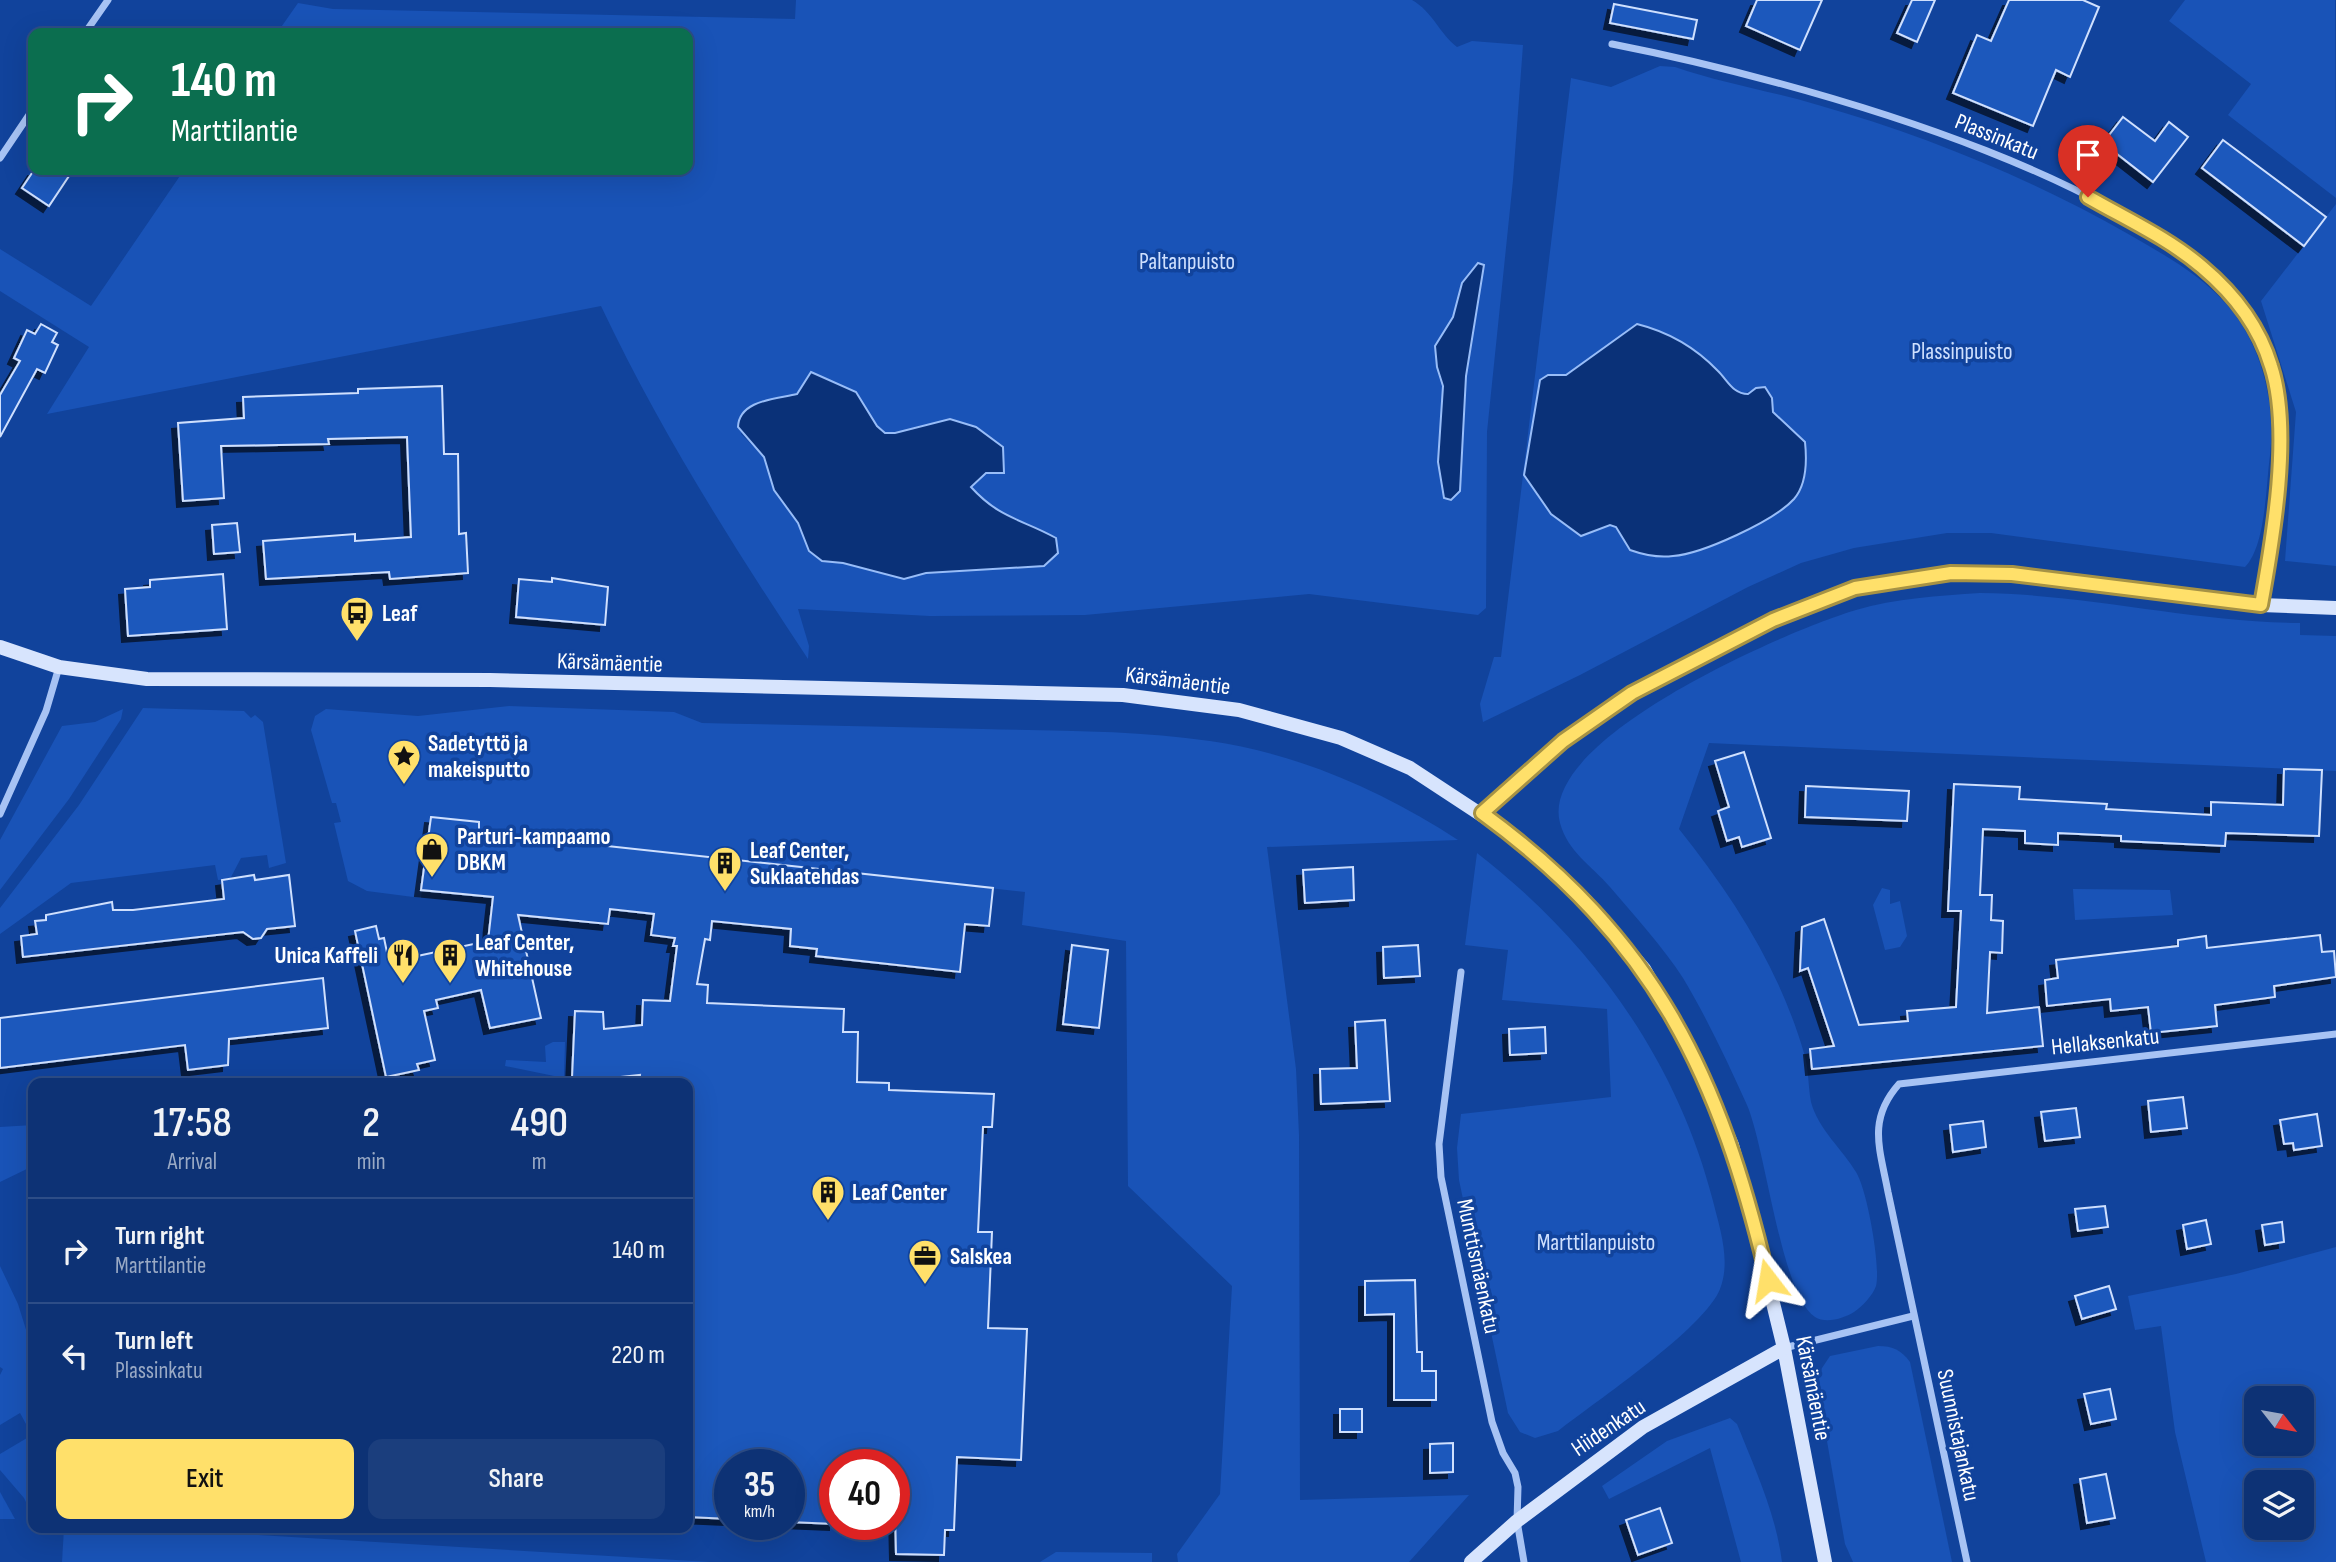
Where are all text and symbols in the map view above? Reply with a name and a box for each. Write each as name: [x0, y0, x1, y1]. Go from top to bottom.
text: 140 m: [171, 52, 277, 111]
icon: right: [56, 56, 147, 147]
street label: Plassinkatu: [1951, 108, 2042, 166]
text: Marttilantie: [171, 112, 298, 151]
pin: [2058, 125, 2118, 197]
icon: arrive: [2069, 136, 2107, 174]
park label: Paltanpuisto: [1139, 248, 1235, 276]
park label: Plassinpuisto: [1911, 338, 2013, 366]
bus stop icon: Leaf: [338, 594, 376, 643]
place label: Leaf: [382, 600, 418, 628]
street label: Kärsämäentie: [557, 647, 663, 679]
street label: Kärsämäentie: [1124, 661, 1232, 701]
place label: Sadetyttö ja makeisputto: [428, 730, 530, 784]
place icon: Sadetyttö ja makeisputto: [385, 737, 423, 786]
place label: Parturi-kampaamo DBKM: [457, 823, 611, 877]
shop icon: Parturi-kampaamo DBKM: [413, 830, 451, 879]
place label: Leaf Center, Suklaatehdas: [750, 837, 860, 891]
building icon: Leaf Center, Suklaatehdas: [706, 844, 744, 893]
place label: Leaf Center, Whitehouse: [475, 929, 574, 983]
restaurant icon: Unica Kaffeli: [384, 936, 422, 985]
building icon: Leaf Center, Whitehouse: [431, 936, 469, 985]
place label: Unica Kaffeli: [275, 942, 378, 970]
street label: Hellaksenkatu: [2050, 1022, 2160, 1062]
text: 17:58: [153, 1098, 232, 1149]
text: 2: [362, 1098, 380, 1149]
text: 490: [510, 1098, 568, 1149]
text: Arrival: [168, 1148, 217, 1176]
text: min: [357, 1148, 386, 1176]
text: m: [532, 1148, 547, 1176]
building icon: Leaf Center: [809, 1173, 847, 1222]
place label: Leaf Center: [852, 1179, 947, 1207]
street label: Munttismäenkatu: [1450, 1196, 1506, 1336]
text: Turn right: [115, 1221, 204, 1252]
park label: Marttilanpuisto: [1537, 1229, 1655, 1257]
icon: right: [56, 1232, 94, 1270]
text: 140 m: [613, 1235, 665, 1266]
office icon: Salskea: [906, 1237, 944, 1286]
place label: Salskea: [950, 1243, 1012, 1271]
position arrow: [1731, 1243, 1805, 1317]
text: Marttilantie: [115, 1252, 206, 1280]
text: Turn left: [115, 1326, 193, 1357]
street label: Kärsämäentie: [1789, 1334, 1837, 1443]
icon: left: [56, 1337, 94, 1375]
text: 220 m: [611, 1340, 665, 1371]
text: Plassinkatu: [115, 1357, 203, 1385]
street label: Suunnistajankatu: [1930, 1367, 1986, 1504]
north arrow: [2244, 1386, 2314, 1456]
map controls: [2244, 1386, 2314, 1540]
street label: Hiidenkatu: [1566, 1393, 1651, 1463]
button: Exit: [56, 1439, 354, 1519]
button: Share: [368, 1439, 665, 1519]
speed limit sign: 40: [819, 1449, 910, 1540]
text: 35: [744, 1464, 775, 1507]
button: layers: [2244, 1470, 2314, 1540]
text: km/h: [744, 1501, 775, 1522]

